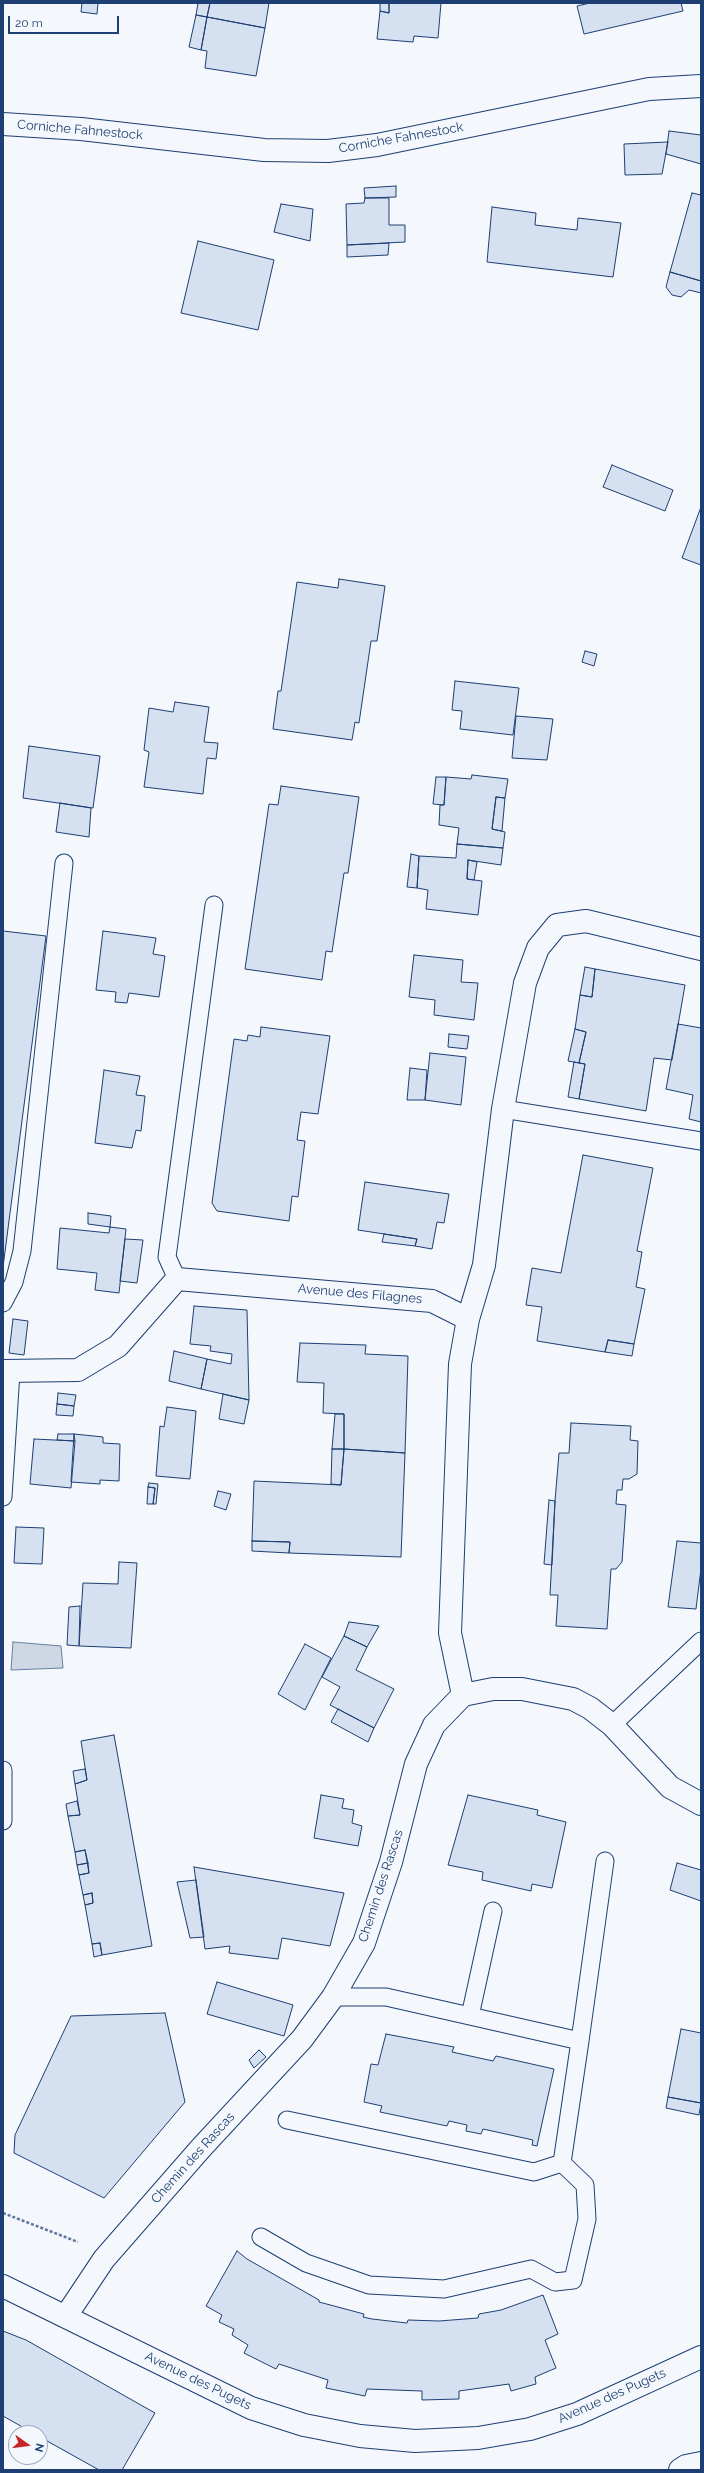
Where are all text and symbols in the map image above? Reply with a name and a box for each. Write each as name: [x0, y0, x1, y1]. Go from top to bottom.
scale bar: [10, 8, 121, 34]
text: 20 m: [15, 16, 43, 30]
street label: Corniche Fahnestock: [16, 117, 144, 143]
street label: Corniche Fahnestock: [337, 119, 465, 157]
street label: Avenue des Filagnes: [297, 1281, 423, 1307]
street label: Chemin des Rascas: [355, 1828, 407, 1944]
street label: Chemin des Rascas: [148, 2109, 238, 2207]
street label: Avenue des Pugets: [142, 2349, 254, 2413]
street label: Avenue des Pugets: [556, 2365, 668, 2427]
north arrow: [8, 2425, 48, 2465]
text: N: [32, 2442, 46, 2453]

